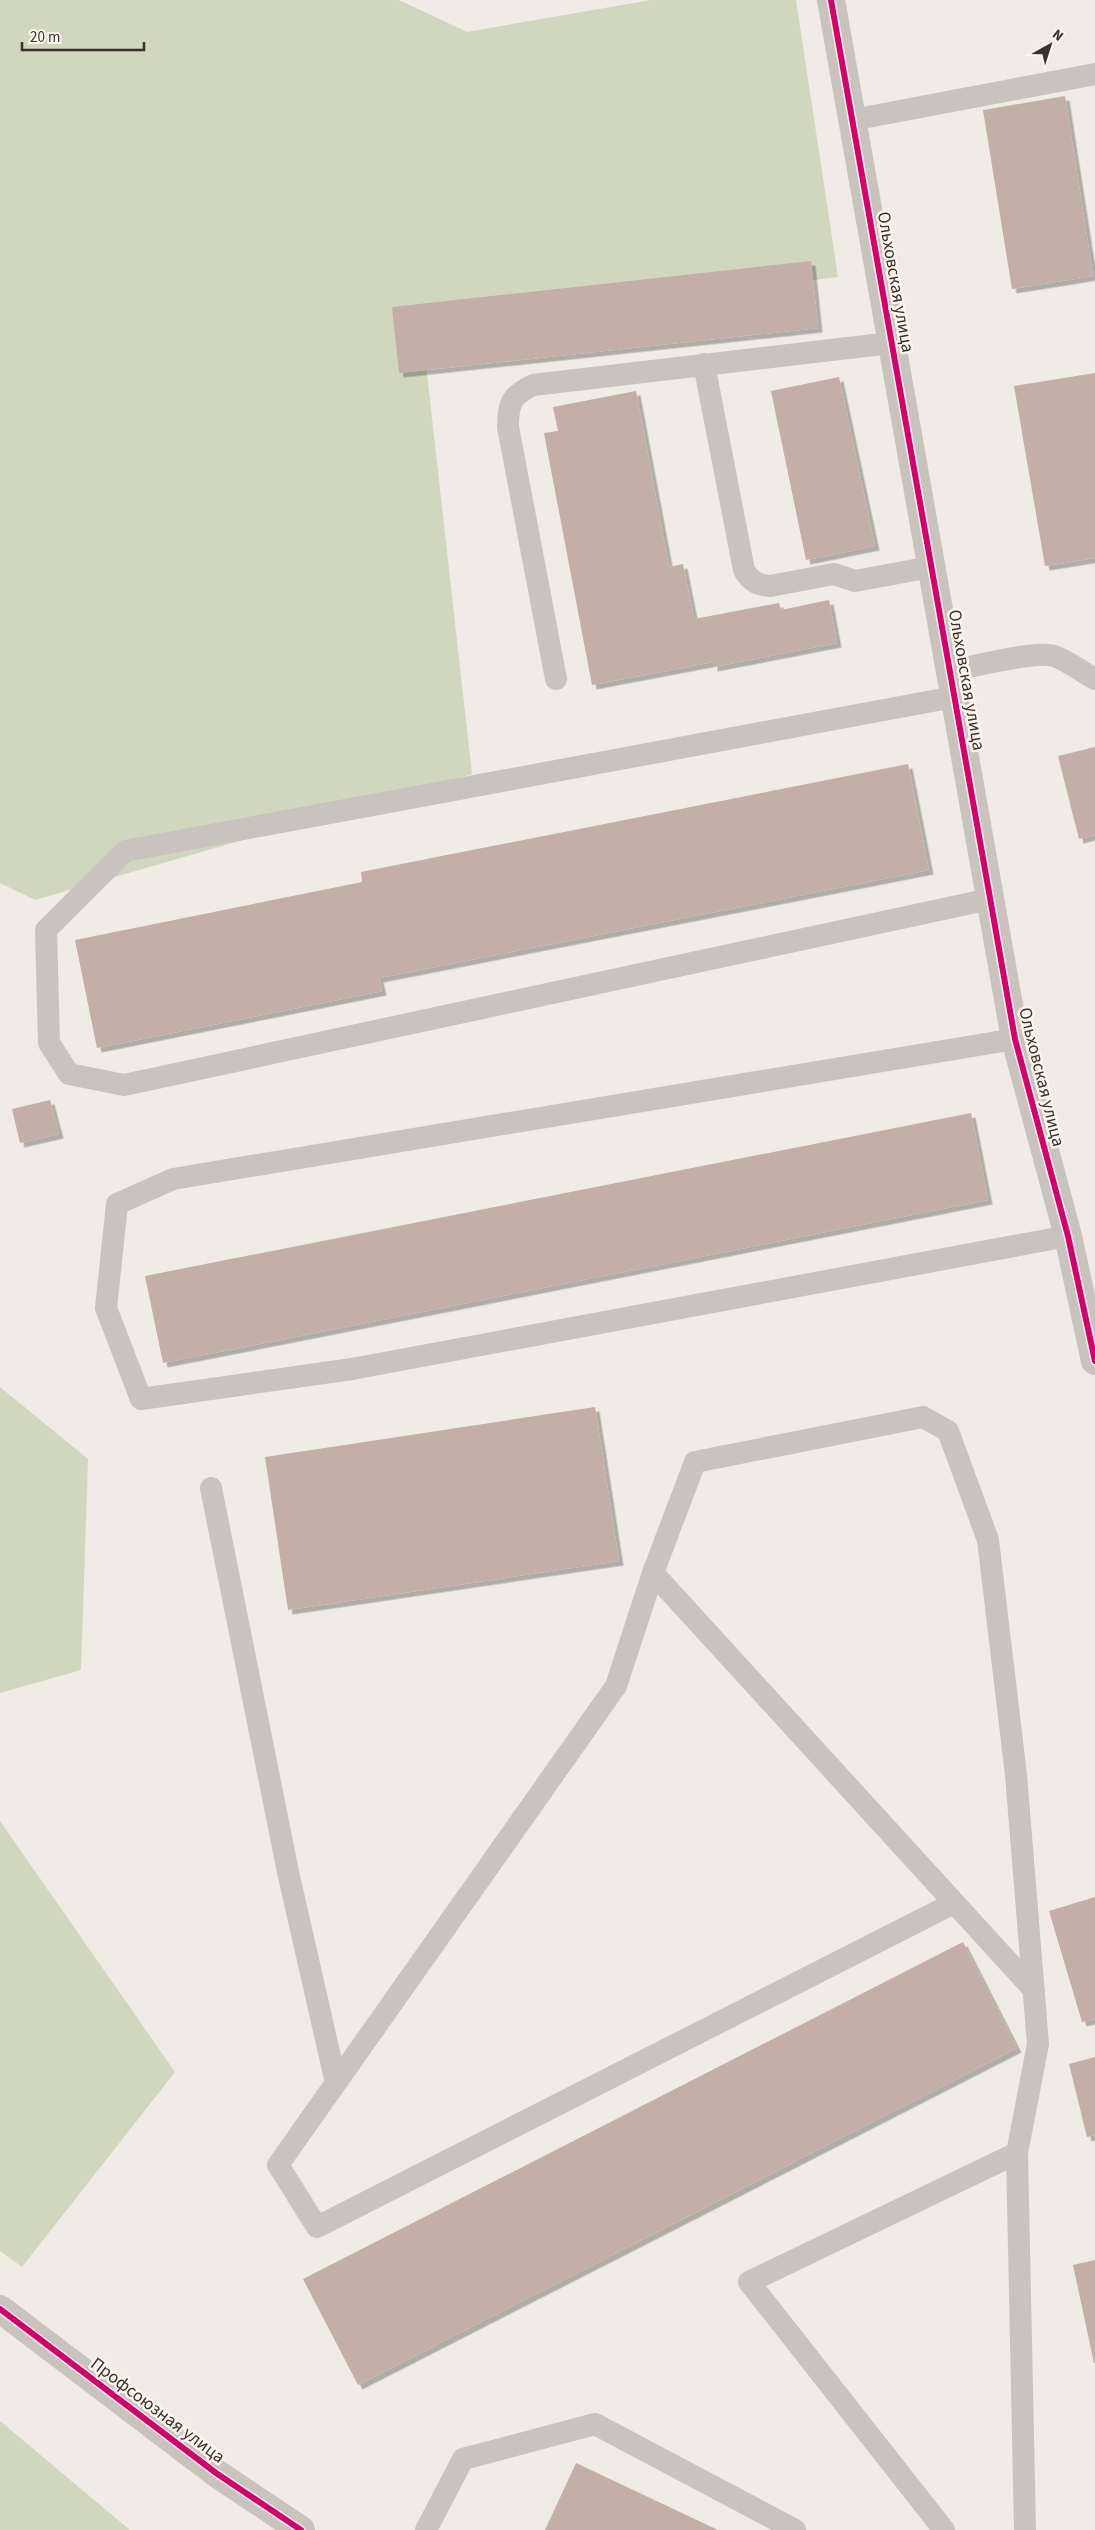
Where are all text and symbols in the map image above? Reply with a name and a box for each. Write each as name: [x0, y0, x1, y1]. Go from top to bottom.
scale bar: [22, 20, 145, 52]
north arrow: [1025, 20, 1075, 70]
text: N: [1048, 25, 1067, 46]
text: 20 m: [30, 27, 60, 48]
street label: Ольховская улица: [871, 210, 920, 355]
street label: Ольховская улица: [942, 608, 991, 753]
street label: Ольховская улица: [1012, 1005, 1071, 1149]
street label: Профсоюзная улица: [85, 2351, 230, 2469]

